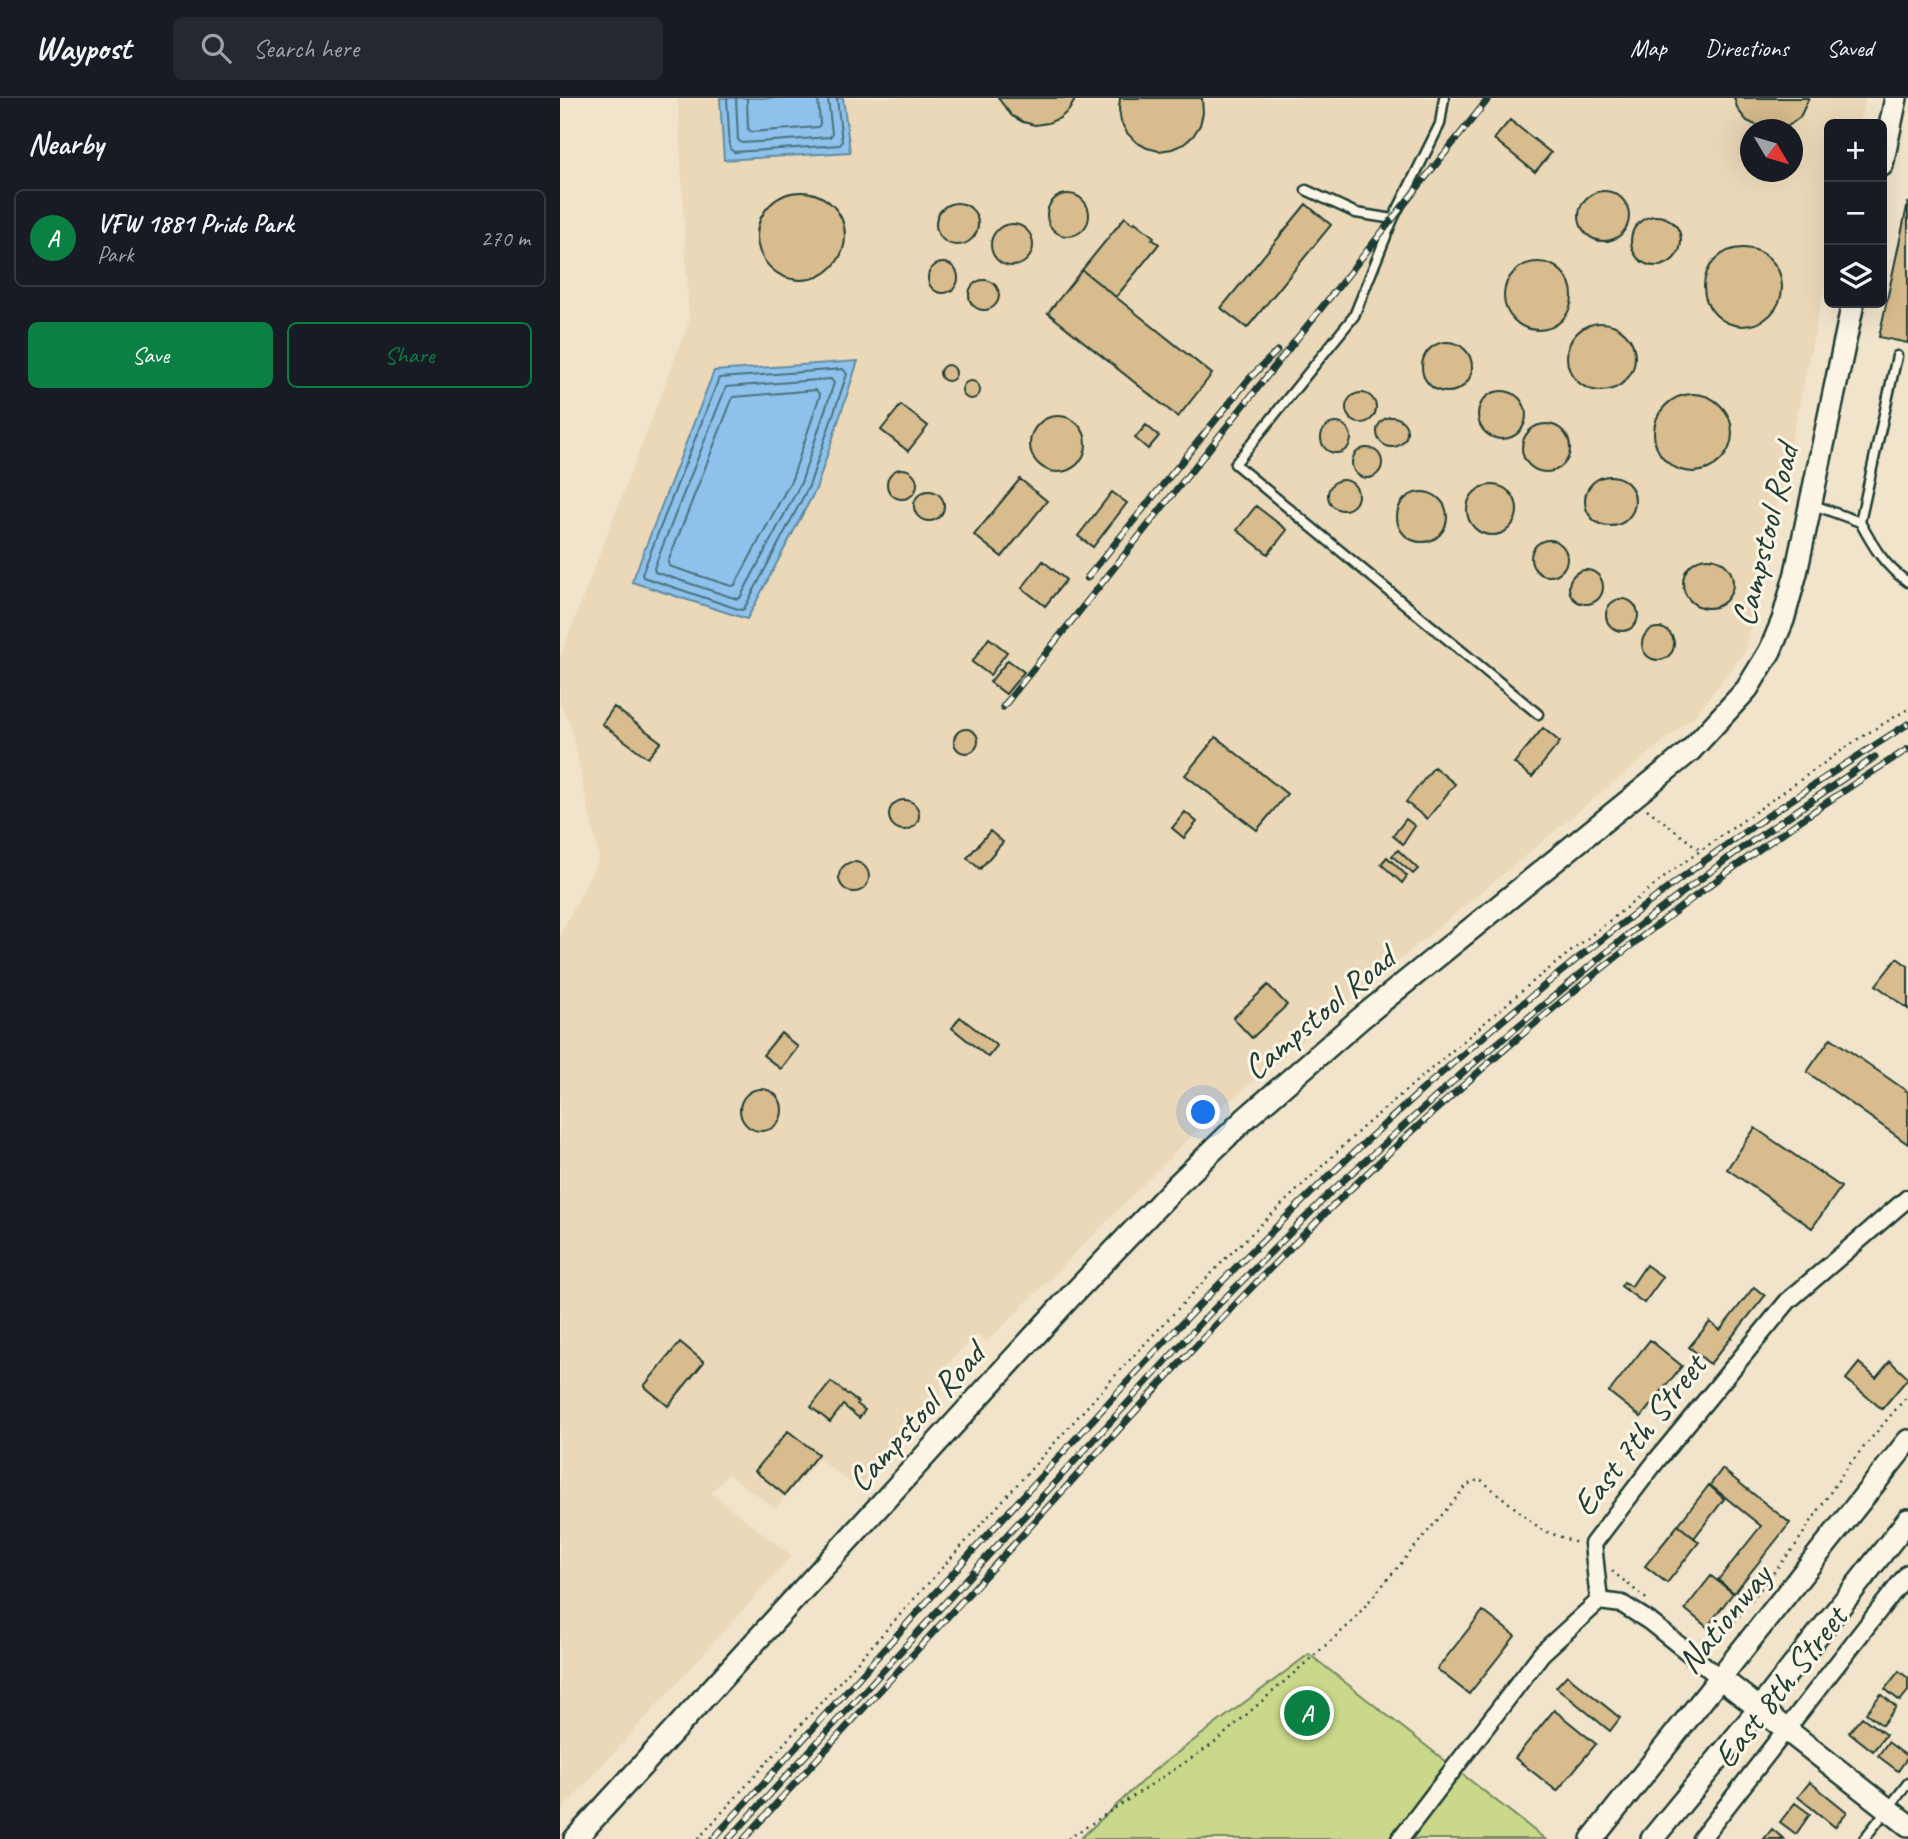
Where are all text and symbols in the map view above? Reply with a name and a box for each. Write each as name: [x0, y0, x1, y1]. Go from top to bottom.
search box: [173, 17, 663, 80]
text: Waypost: [35, 27, 131, 69]
icon: search: [197, 29, 235, 67]
text: Search here: [253, 32, 359, 65]
text: Map: [1630, 33, 1667, 63]
text: Directions: [1705, 33, 1788, 63]
text: Saved: [1826, 33, 1873, 63]
north arrow: [1740, 119, 1803, 182]
map controls: [1824, 119, 1887, 308]
button: +: [1824, 119, 1887, 182]
text: Nearby: [28, 125, 104, 163]
button: −: [1824, 182, 1887, 245]
text: VFW 1881 Pride Park: [97, 207, 293, 240]
text: A: [47, 224, 59, 253]
text: 270 m: [481, 224, 530, 253]
text: Park: [97, 240, 133, 269]
button: layers: [1824, 245, 1887, 308]
button: Save: [28, 322, 273, 388]
button: Share: [287, 322, 532, 388]
street label: Campstool Road: [1721, 434, 1811, 631]
street label: Campstool Road: [1233, 933, 1409, 1090]
your location: [1186, 1095, 1220, 1129]
street label: Campstool Road: [837, 1329, 998, 1501]
street label: East 7th Street: [1562, 1342, 1718, 1525]
street label: Nationway: [1667, 1553, 1783, 1683]
street label: East 8th Street: [1703, 1594, 1859, 1777]
pin: A: [1284, 1687, 1330, 1739]

